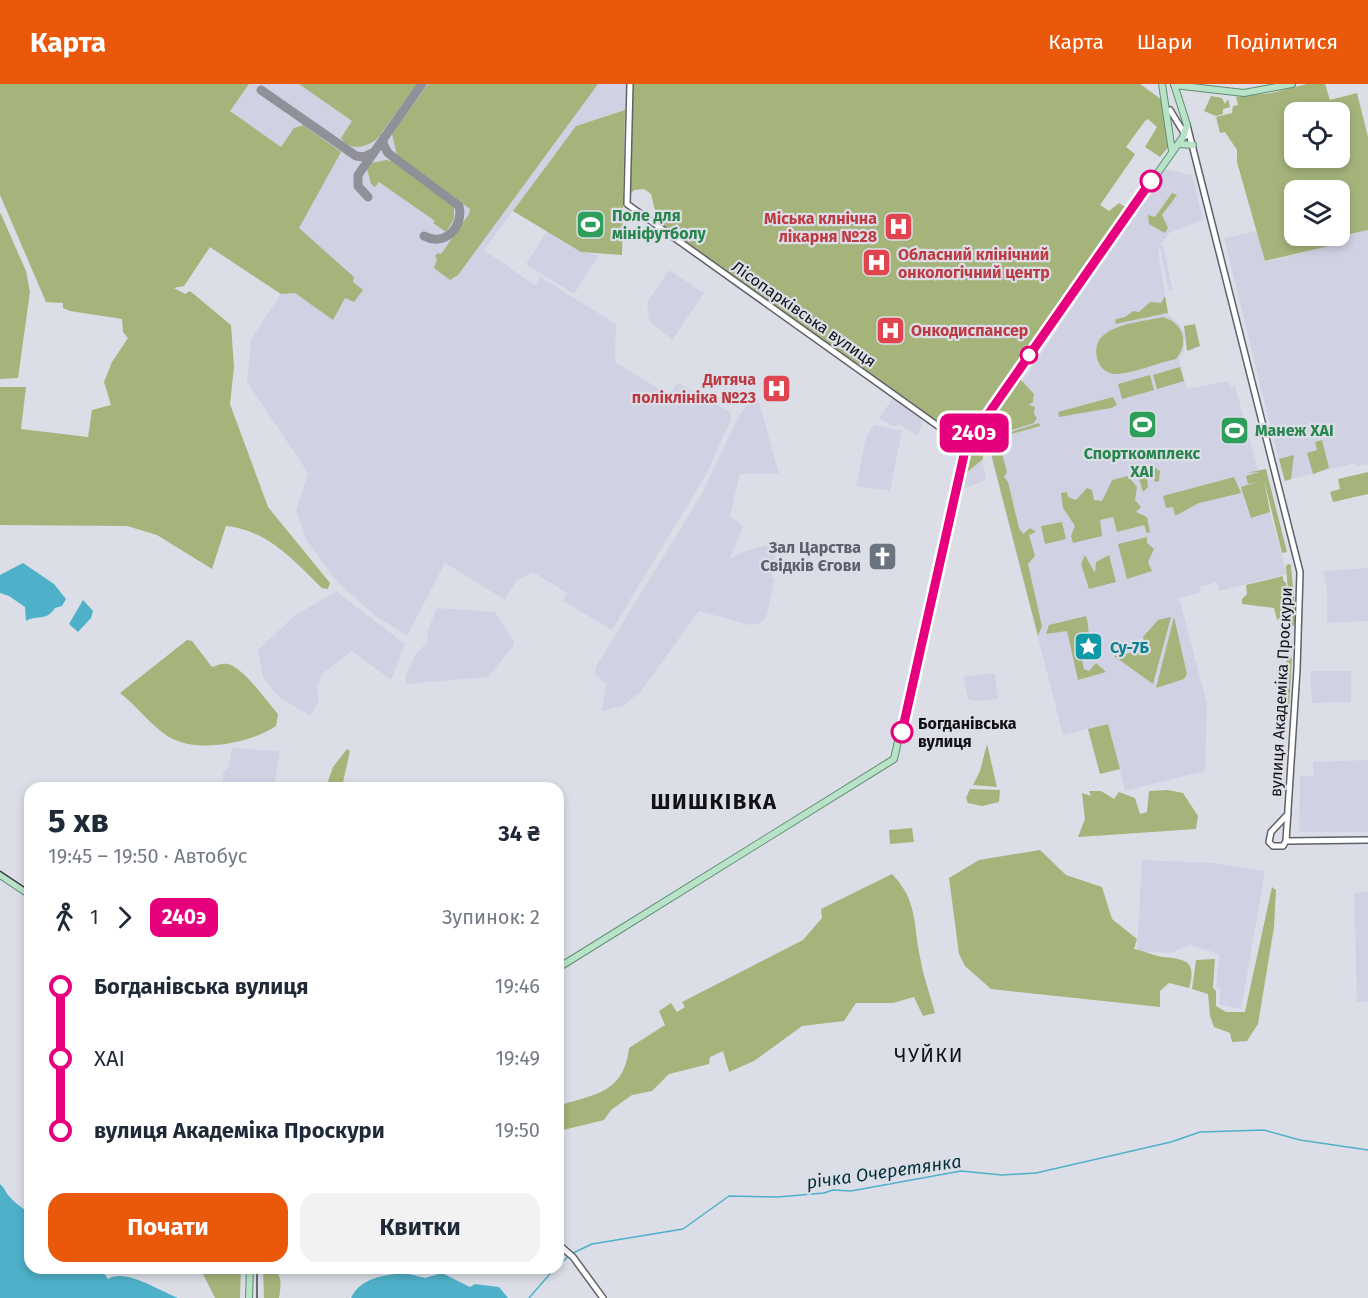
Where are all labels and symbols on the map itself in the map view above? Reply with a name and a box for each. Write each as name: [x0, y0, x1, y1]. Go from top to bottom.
unlabelled marker: [1140, 170, 1162, 192]
place label: Поле для мініфутболу: [612, 206, 707, 243]
sports icon: Поле для мініфутболу: [575, 208, 607, 240]
place label: Міська клнічна лікарня №28: [764, 209, 877, 246]
hospital icon: Міська клнічна лікарня №28: [882, 211, 914, 243]
place label: Обласний клінічний онкологічний центр: [898, 245, 1050, 282]
hospital icon: Обласний клінічний онкологічний центр: [861, 247, 893, 279]
street label: Лісопарківська вулиця: [728, 257, 880, 371]
hospital icon: Онкодиспансер: [874, 314, 906, 346]
place label: Онкодиспансер: [911, 321, 1028, 340]
unlabelled marker: [1020, 346, 1038, 364]
place label: Дитяча поліклініка №23: [632, 370, 756, 407]
hospital icon: Дитяча поліклініка №23: [761, 372, 793, 404]
sports icon: Спорткомплекс ХАІ: [1126, 409, 1158, 441]
line badge: 240э: [932, 414, 1016, 452]
sports icon: Манеж ХАІ: [1218, 414, 1250, 446]
place label: Манеж ХАІ: [1255, 421, 1334, 440]
place label: Спорткомплекс ХАІ: [1084, 444, 1201, 481]
place label: Зал Царства Свідків Єгови: [760, 538, 861, 575]
church icon: Зал Царства Свідків Єгови: [866, 540, 898, 572]
street label: вулиця Академіка Проскури: [1266, 587, 1296, 797]
place icon: Су-7Б: [1073, 631, 1105, 663]
place label: Су-7Б: [1110, 638, 1150, 657]
place label: Богданівська вулиця: [918, 714, 1017, 751]
marker: Богданівська вулиця: [891, 721, 913, 743]
district label: ШИШКІВКА: [651, 788, 778, 815]
district label: ЧУЙКИ: [894, 1043, 964, 1067]
water label: річка Очеретянка: [805, 1150, 963, 1194]

